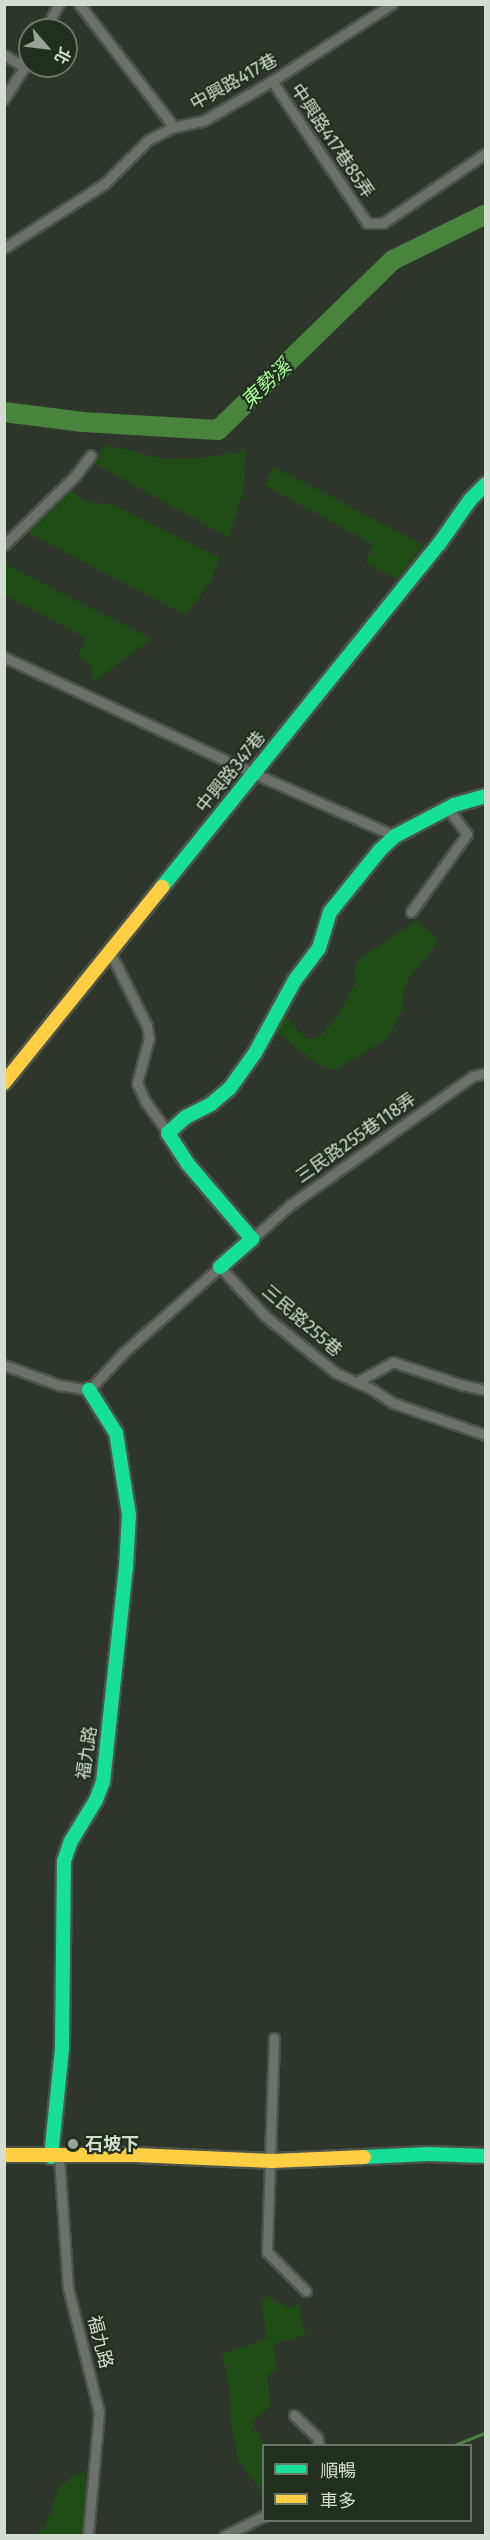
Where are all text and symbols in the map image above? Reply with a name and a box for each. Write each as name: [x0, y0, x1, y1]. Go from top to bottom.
north arrow: [18, 18, 78, 78]
text: 北: [50, 44, 75, 67]
street label: 中興路417巷: [187, 49, 281, 115]
street label: 中興路417巷85弄: [286, 80, 378, 202]
water label: 東勢溪: [236, 355, 296, 413]
street label: 中興路347巷: [192, 727, 270, 817]
street label: 三民路255巷118弄: [292, 1088, 420, 1188]
street label: 三民路255巷: [258, 1280, 346, 1362]
street label: 福九路: [73, 1725, 101, 1781]
place label: 石坡下: [85, 2133, 139, 2155]
marker: 石坡下: [66, 2137, 80, 2151]
street label: 福九路: [83, 2313, 117, 2371]
legend: [262, 2444, 472, 2522]
text: 順暢: [320, 2460, 356, 2482]
text: 車多: [320, 2490, 356, 2512]

